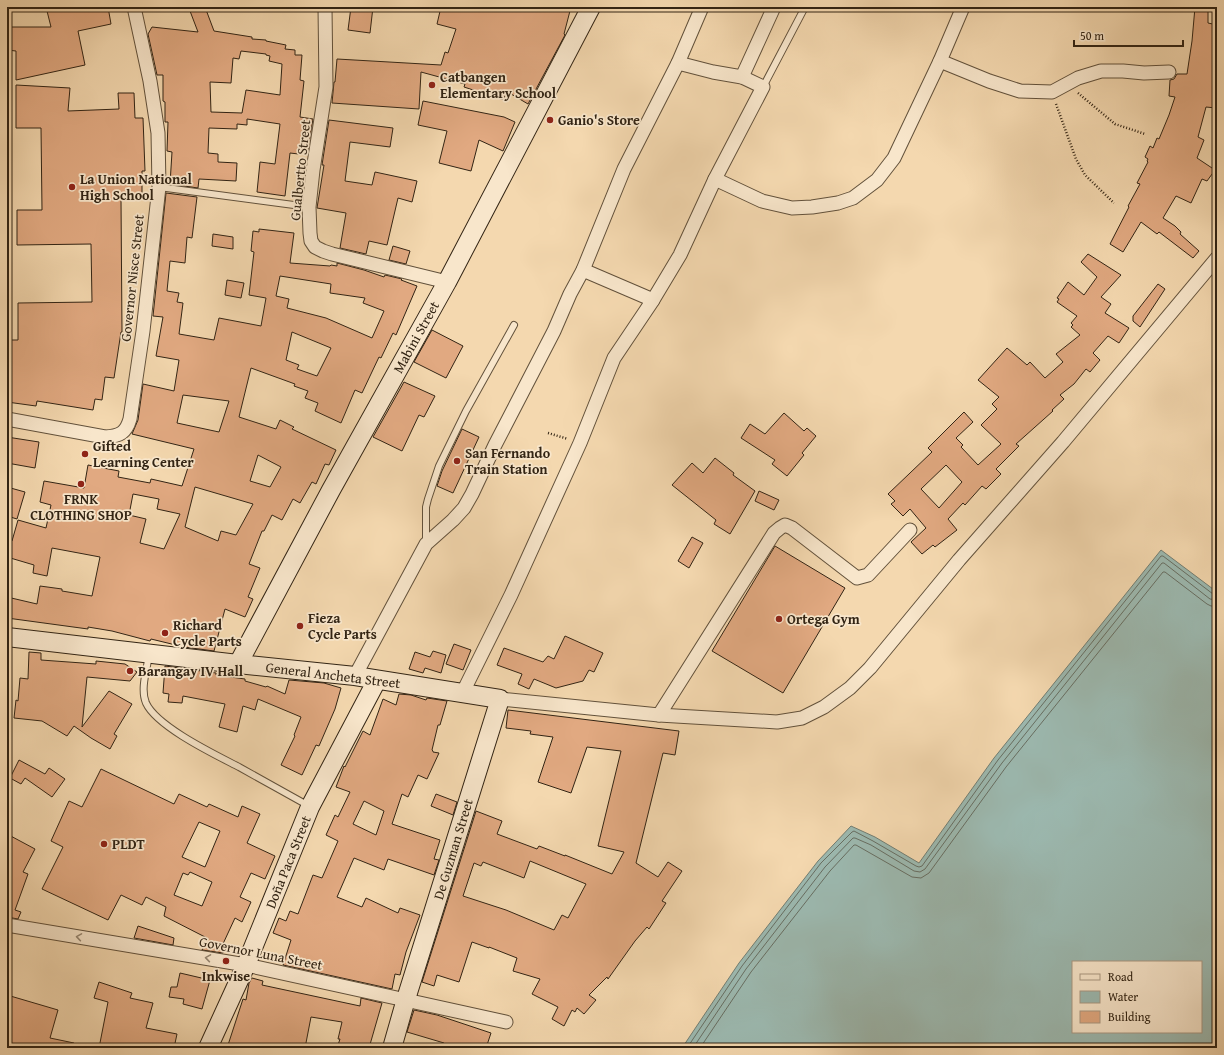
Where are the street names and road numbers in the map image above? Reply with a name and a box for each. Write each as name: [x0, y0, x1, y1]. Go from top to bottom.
street label: Gualbertto Street: [285, 118, 315, 222]
street label: Governor Nisce Street: [115, 213, 149, 343]
street label: Mabini Street: [388, 297, 444, 377]
street label: General Ancheta Street: [265, 657, 401, 693]
street label: De Guzman Street: [428, 796, 478, 902]
street label: Doña Paca Street: [260, 812, 316, 911]
street label: Governor Luna Street: [198, 931, 324, 975]

